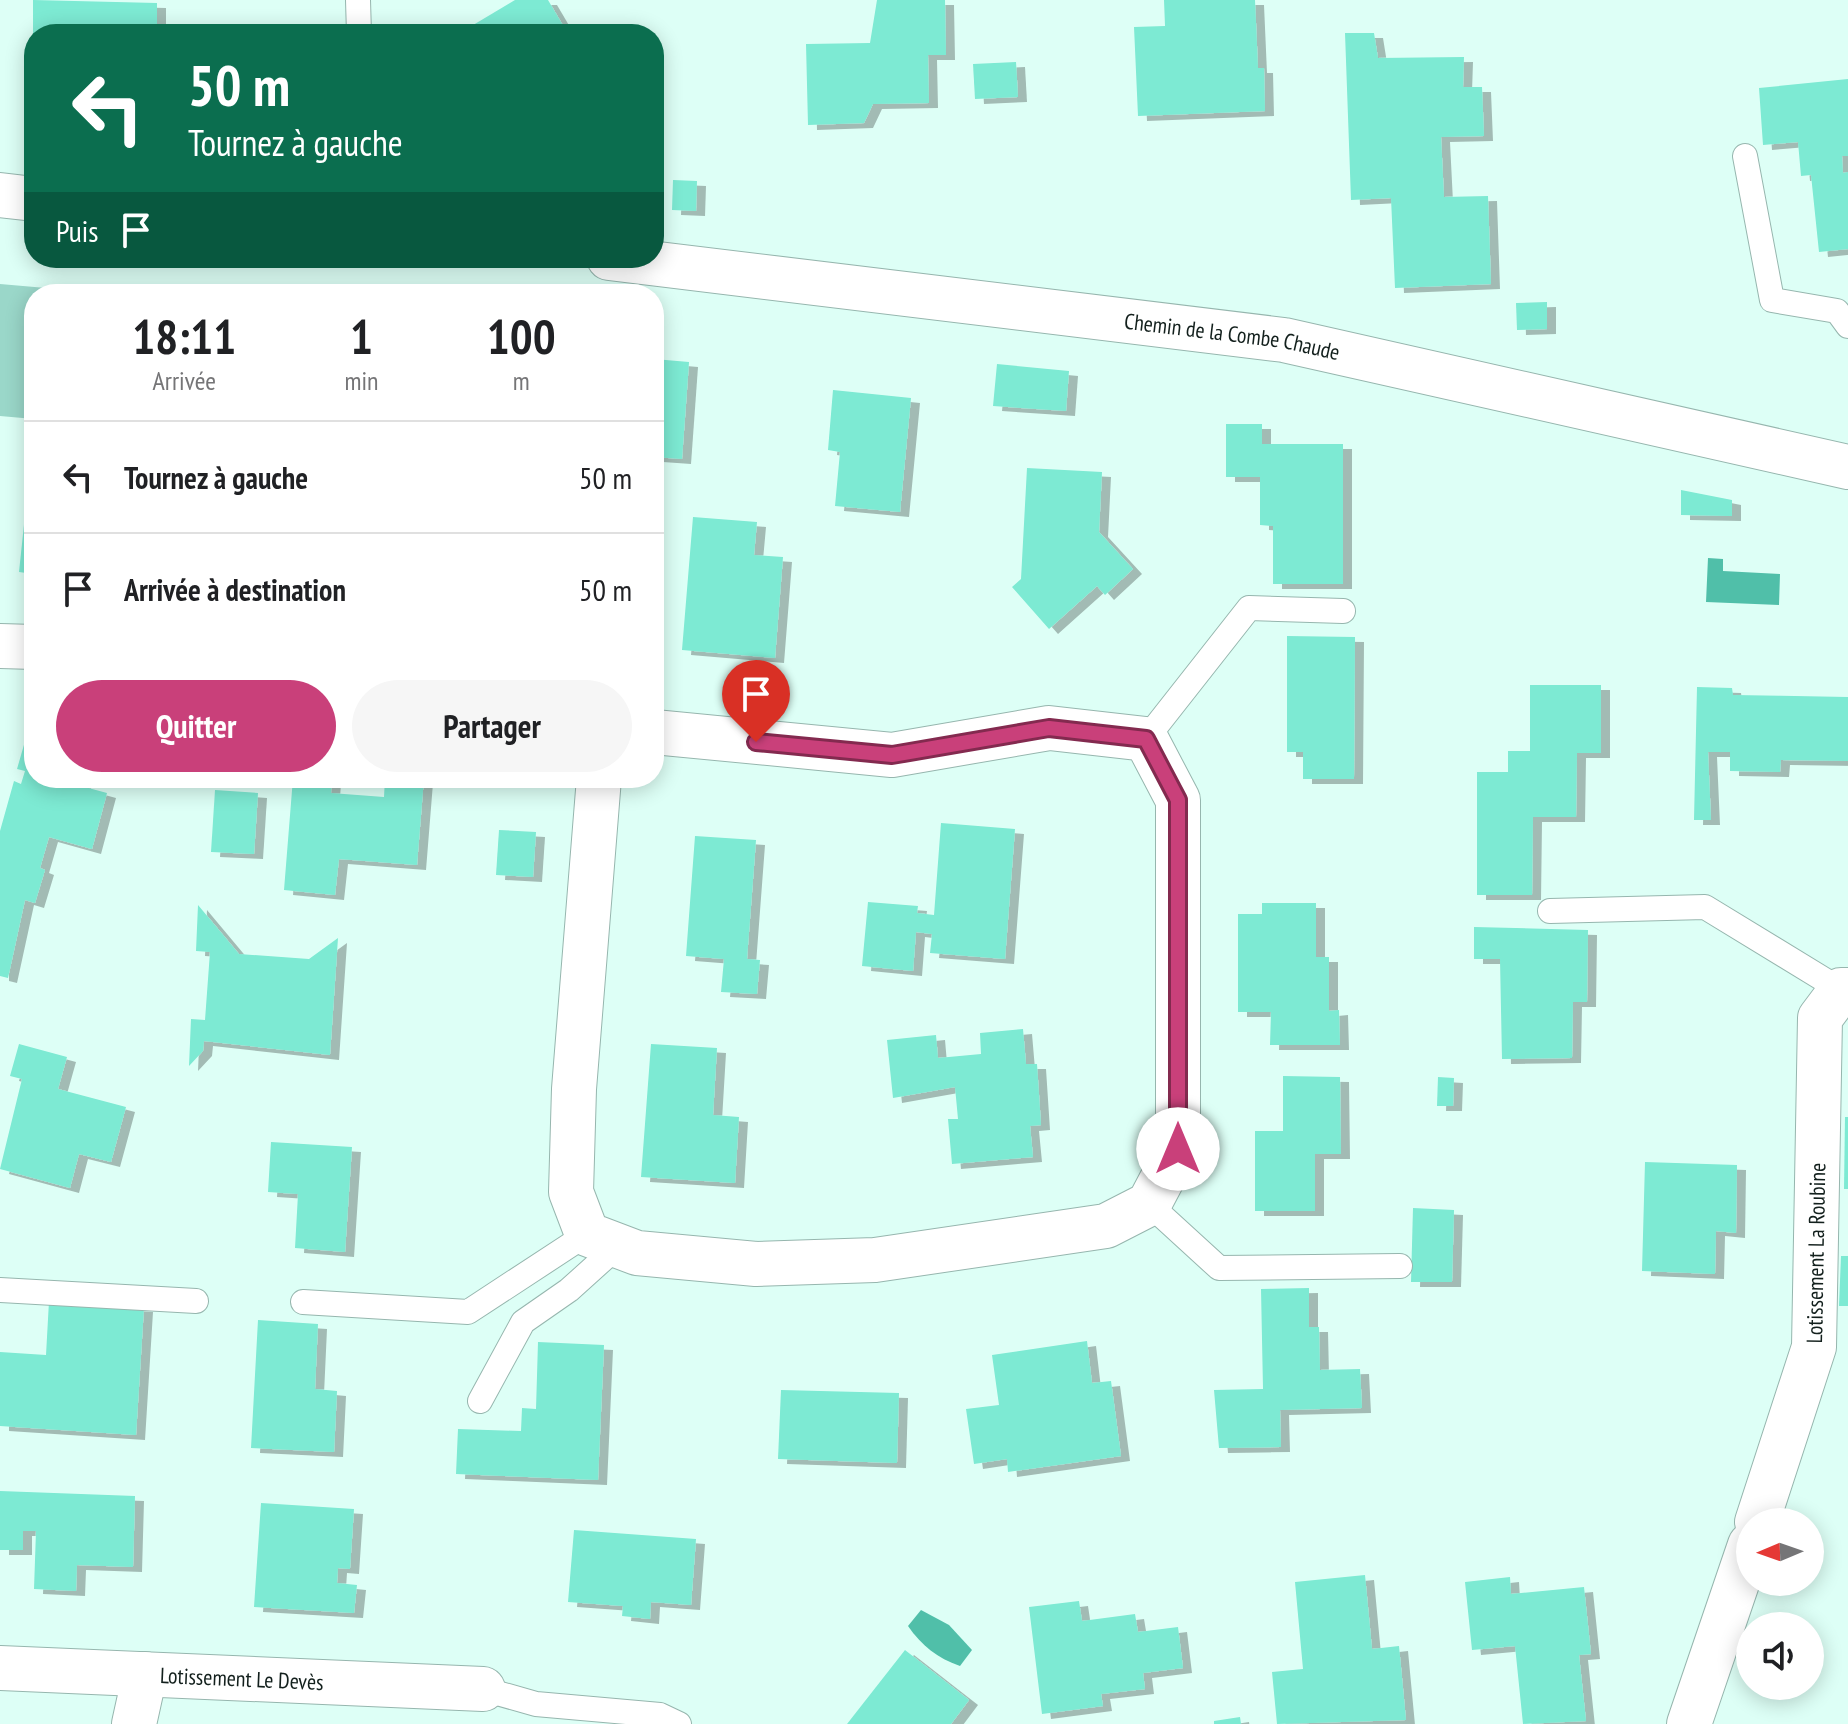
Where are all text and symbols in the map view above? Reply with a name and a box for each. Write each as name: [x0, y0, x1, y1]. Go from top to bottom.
text: 50 m: [188, 49, 290, 121]
icon: left: [56, 56, 160, 160]
text: Tournez à gauche: [188, 119, 403, 166]
icon: arrive: [114, 208, 158, 252]
text: Puis: [56, 211, 98, 250]
text: 18:11: [132, 305, 236, 367]
text: 1: [350, 305, 373, 367]
text: 100: [487, 305, 556, 367]
street label: Chemin de la Combe Chaude: [1123, 307, 1343, 366]
text: Arrivée: [152, 364, 216, 397]
text: min: [344, 364, 378, 397]
text: m: [513, 364, 530, 397]
icon: left: [56, 455, 100, 499]
text: Tournez à gauche: [124, 458, 308, 497]
text: 50 m: [579, 458, 632, 497]
icon: arrive: [56, 567, 100, 611]
text: Arrivée à destination: [124, 570, 346, 609]
text: 50 m: [579, 570, 632, 609]
pin: [722, 660, 790, 742]
icon: arrive: [734, 672, 778, 716]
button: Quitter: [56, 680, 336, 772]
button: Partager: [352, 680, 632, 772]
position arrow: [1136, 1107, 1220, 1191]
street label: Lotissement La Roubine: [1800, 1163, 1831, 1344]
north arrow: [1736, 1508, 1824, 1596]
map controls: [1736, 1508, 1824, 1700]
button: sound: [1736, 1612, 1824, 1700]
street label: Lotissement Le Devès: [159, 1661, 324, 1696]

